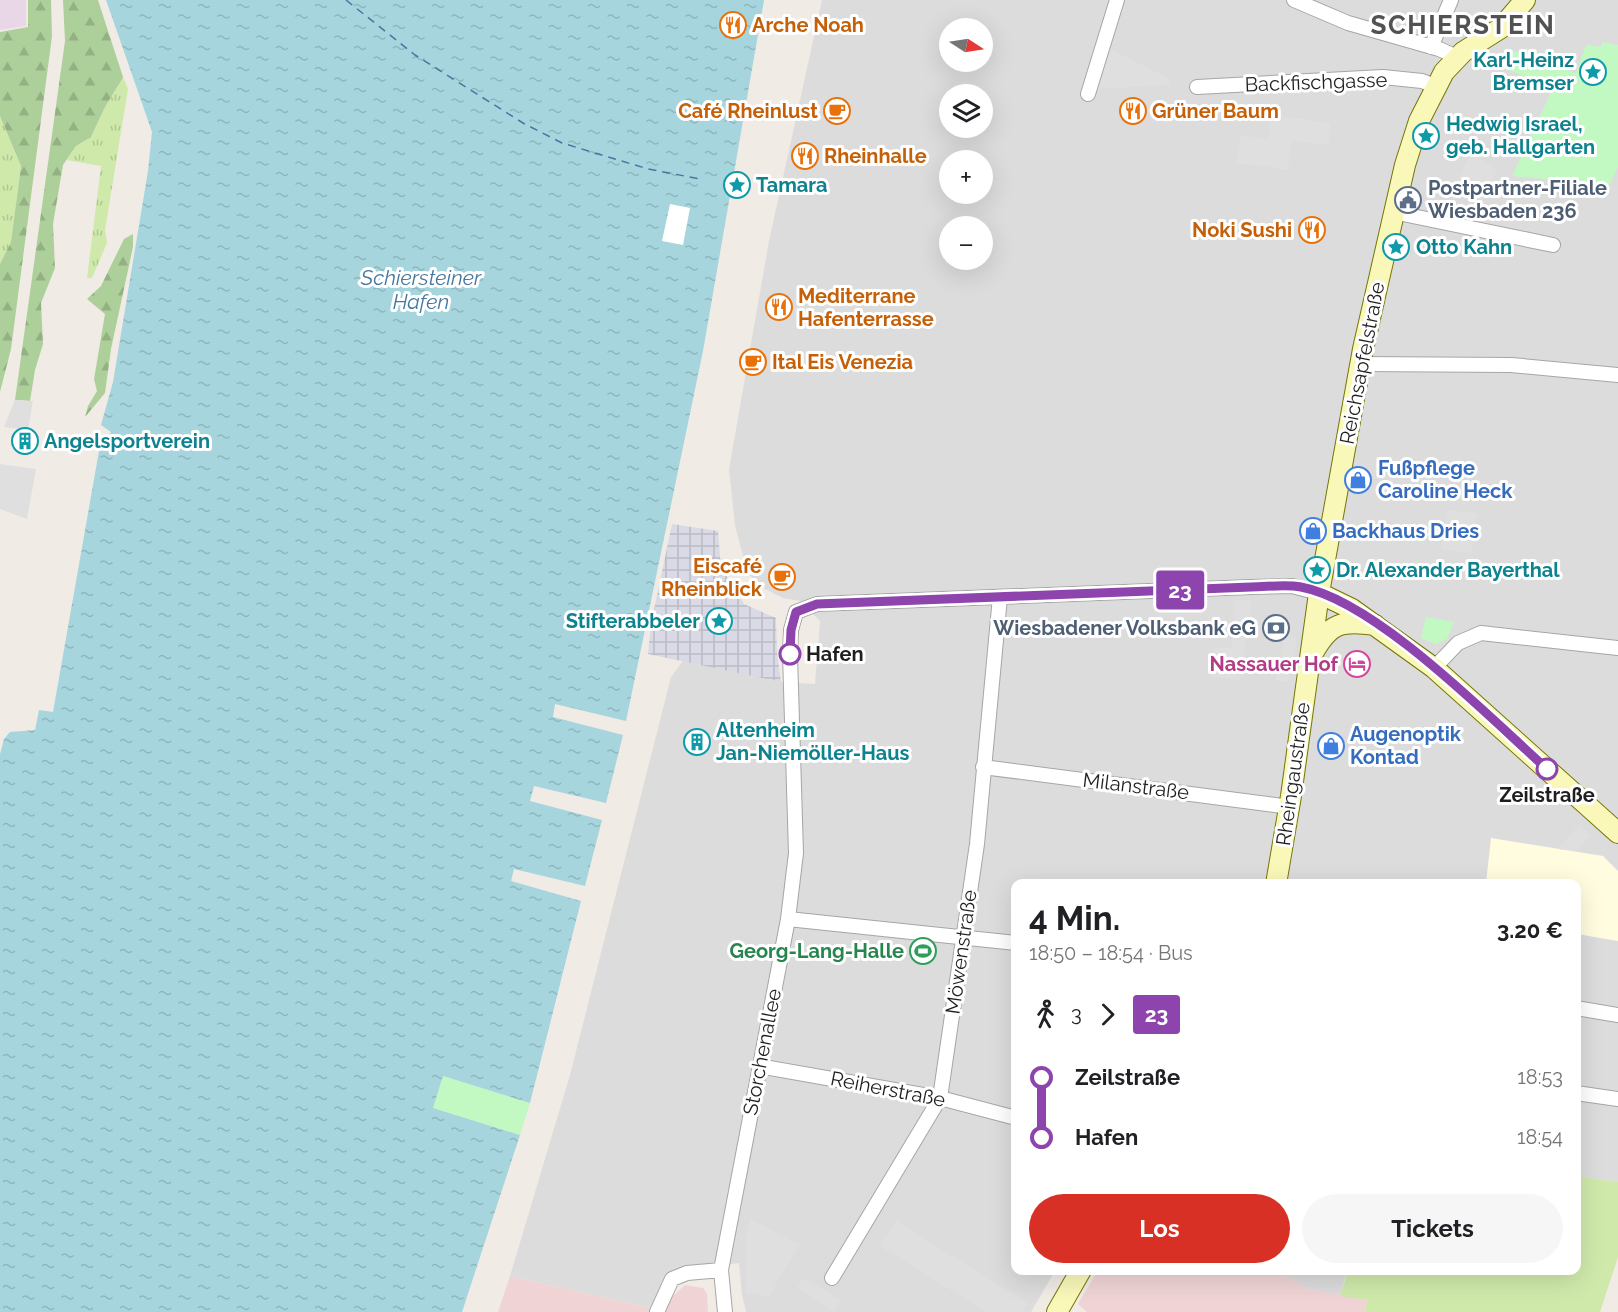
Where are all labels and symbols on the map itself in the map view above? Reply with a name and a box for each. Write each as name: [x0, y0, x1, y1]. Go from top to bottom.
restaurant icon: Arche Noah: [718, 10, 748, 40]
district label: SCHIERSTEIN: [1371, 10, 1555, 40]
place label: Arche Noah: [752, 13, 864, 37]
north arrow: [939, 18, 993, 72]
place label: Karl-Heinz Bremser: [1473, 48, 1574, 95]
place icon: Karl-Heinz Bremser: [1578, 57, 1608, 87]
street label: Backfischgasse: [1244, 68, 1388, 96]
cafe icon: Café Rheinlust: [822, 96, 852, 126]
restaurant icon: Grüner Baum: [1118, 96, 1148, 126]
place label: Café Rheinlust: [678, 99, 818, 123]
place label: Grüner Baum: [1152, 99, 1279, 123]
place label: Hedwig Israel, geb. Hallgarten: [1446, 112, 1595, 159]
place icon: Hedwig Israel, geb. Hallgarten: [1411, 121, 1441, 151]
restaurant icon: Rheinhalle: [790, 141, 820, 171]
place label: Rheinhalle: [824, 144, 927, 168]
place icon: Tamara: [722, 170, 752, 200]
place label: Tamara: [756, 173, 827, 197]
place label: Postpartner-Filiale Wiesbaden 236: [1428, 176, 1607, 223]
public building icon: Postpartner-Filiale Wiesbaden 236: [1393, 185, 1423, 215]
restaurant icon: Noki Sushi: [1297, 215, 1327, 245]
place label: Noki Sushi: [1192, 218, 1292, 242]
place icon: Otto Kahn: [1381, 232, 1411, 262]
place label: Otto Kahn: [1416, 235, 1512, 259]
water label: Schiersteiner Hafen: [360, 265, 482, 314]
street label: Reichsapfelstraße: [1335, 280, 1390, 446]
place label: Mediterrane Hafenterrasse: [798, 284, 934, 331]
restaurant icon: Mediterrane Hafenterrasse: [764, 292, 794, 322]
cafe icon: Ital Eis Venezia: [738, 347, 768, 377]
place label: Ital Eis Venezia: [772, 350, 913, 374]
building icon: Angelsportverein: [10, 426, 40, 456]
place label: Angelsportverein: [44, 429, 210, 453]
place label: Fußpflege Caroline Heck: [1378, 456, 1513, 503]
shop icon: Fußpflege Caroline Heck: [1343, 465, 1373, 495]
shop icon: Backhaus Dries: [1298, 516, 1328, 546]
place label: Backhaus Dries: [1332, 519, 1479, 543]
place label: Eiscafé Rheinblick: [661, 554, 763, 601]
place icon: Dr. Alexander Bayerthal: [1302, 555, 1332, 585]
place label: Dr. Alexander Bayerthal: [1336, 558, 1560, 582]
cafe icon: Eiscafé Rheinblick: [767, 562, 797, 592]
line badge: 23: [1153, 570, 1207, 610]
place icon: Stifterabbeler: [704, 606, 734, 636]
place label: Stifterabbeler: [566, 609, 700, 633]
bank icon: Wiesbadener Volksbank eG: [1261, 613, 1291, 643]
place label: Wiesbadener Volksbank eG: [993, 616, 1256, 640]
place label: Hafen: [806, 642, 864, 666]
marker: Hafen: [779, 643, 801, 665]
hotel icon: Nassauer Hof: [1342, 649, 1372, 679]
place label: Nassauer Hof: [1210, 652, 1339, 676]
street label: Rheingaustraße: [1271, 701, 1315, 847]
place label: Altenheim Jan-Niemöller-Haus: [716, 718, 910, 765]
place label: Augenoptik Kontad: [1350, 722, 1462, 769]
building icon: Altenheim Jan-Niemöller-Haus: [682, 727, 712, 757]
shop icon: Augenoptik Kontad: [1316, 731, 1346, 761]
marker: Zeilstraße: [1536, 758, 1558, 780]
street label: Milanstraße: [1081, 768, 1191, 804]
place label: Zeilstraße: [1499, 783, 1595, 807]
street label: Möwenstraße: [940, 888, 982, 1016]
sports icon: Georg-Lang-Halle: [908, 936, 938, 966]
place label: Georg-Lang-Halle: [730, 939, 904, 963]
street label: Storchenallee: [738, 986, 786, 1117]
street label: Reiherstraße: [829, 1066, 948, 1112]

